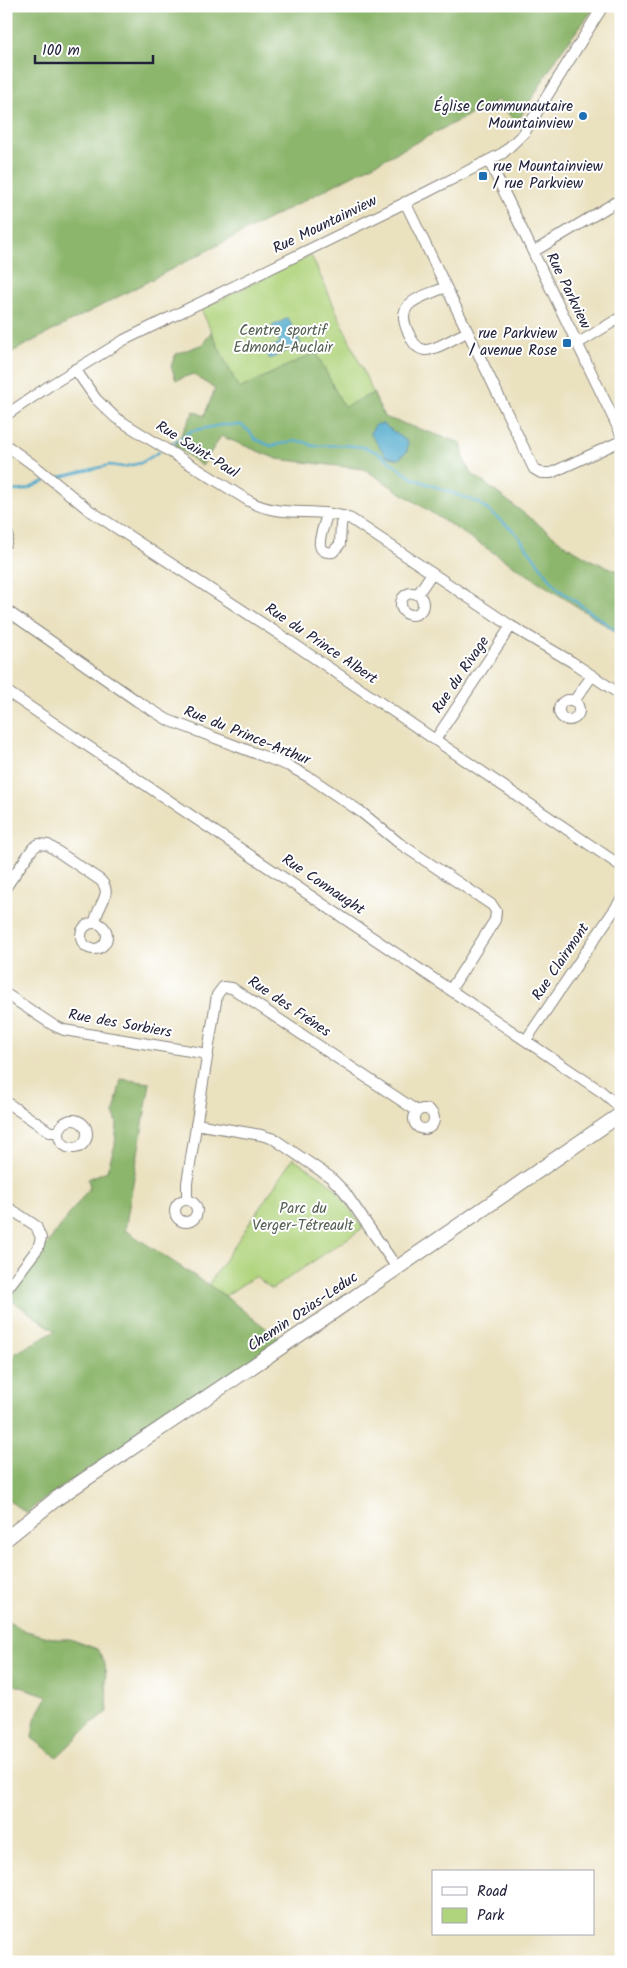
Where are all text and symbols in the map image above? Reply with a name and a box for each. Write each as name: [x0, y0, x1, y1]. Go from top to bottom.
scale bar: [35, 32, 152, 64]
text: 100 m: [42, 39, 80, 63]
place label: Église Communautaire Mountainview: [433, 95, 574, 136]
marker: Église Communautaire Mountainview: [577, 110, 589, 122]
place label: rue Mountainview / rue Parkview: [493, 155, 604, 196]
marker: rue Mountainview / rue Parkview: [477, 170, 489, 182]
street label: Rue Mountainview: [269, 189, 382, 261]
street label: Rue Parkview: [539, 249, 597, 334]
park label: Centre sportif Edmond-Auclair: [233, 319, 334, 360]
place label: rue Parkview / avenue Rose: [469, 322, 558, 363]
marker: rue Parkview / avenue Rose: [561, 337, 573, 349]
street label: Rue Saint-Paul: [151, 415, 244, 485]
street label: Rue du Prince Albert: [260, 597, 382, 691]
street label: Rue du Rivage: [426, 631, 496, 719]
street label: Rue du Prince-Arthur: [180, 700, 315, 773]
street label: Rue Connaught: [277, 848, 370, 922]
street label: Rue Clairmont: [526, 918, 596, 1006]
street label: Rue des Frénes: [243, 970, 336, 1044]
street label: Rue des Sorbiers: [66, 1003, 174, 1045]
park label: Parc du Verger-Tétreault: [252, 1197, 354, 1238]
street label: Chemin Ozias-Leduc: [243, 1266, 364, 1358]
legend: [432, 1870, 594, 1936]
text: Road: [477, 1880, 508, 1904]
text: Park: [477, 1904, 505, 1928]

